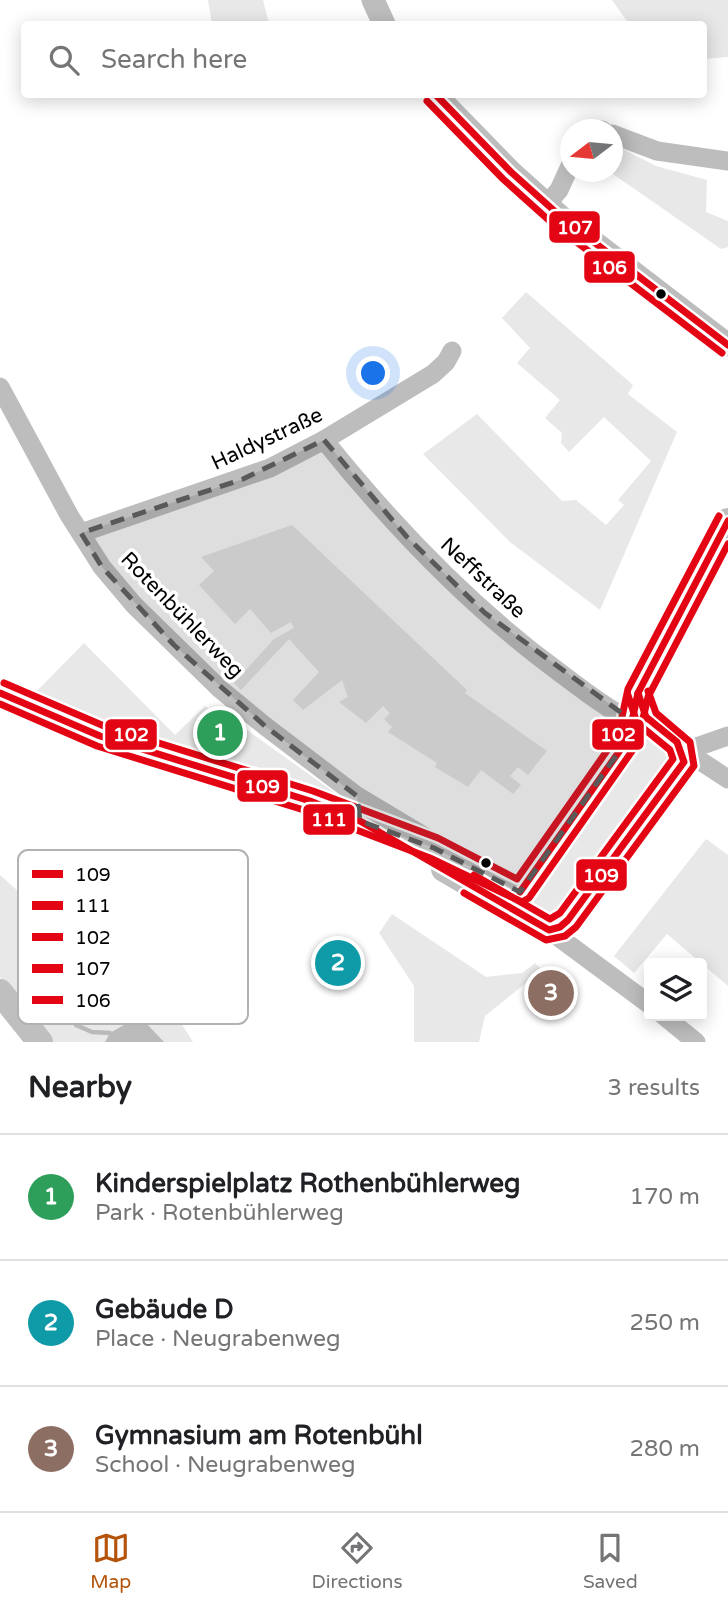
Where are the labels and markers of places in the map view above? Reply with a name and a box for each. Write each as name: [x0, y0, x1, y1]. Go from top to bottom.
unlabelled marker: [654, 287, 668, 301]
pin: 1: [197, 707, 243, 759]
unlabelled marker: [479, 856, 493, 870]
pin: 2: [315, 937, 361, 989]
pin: 3: [528, 967, 574, 1019]

